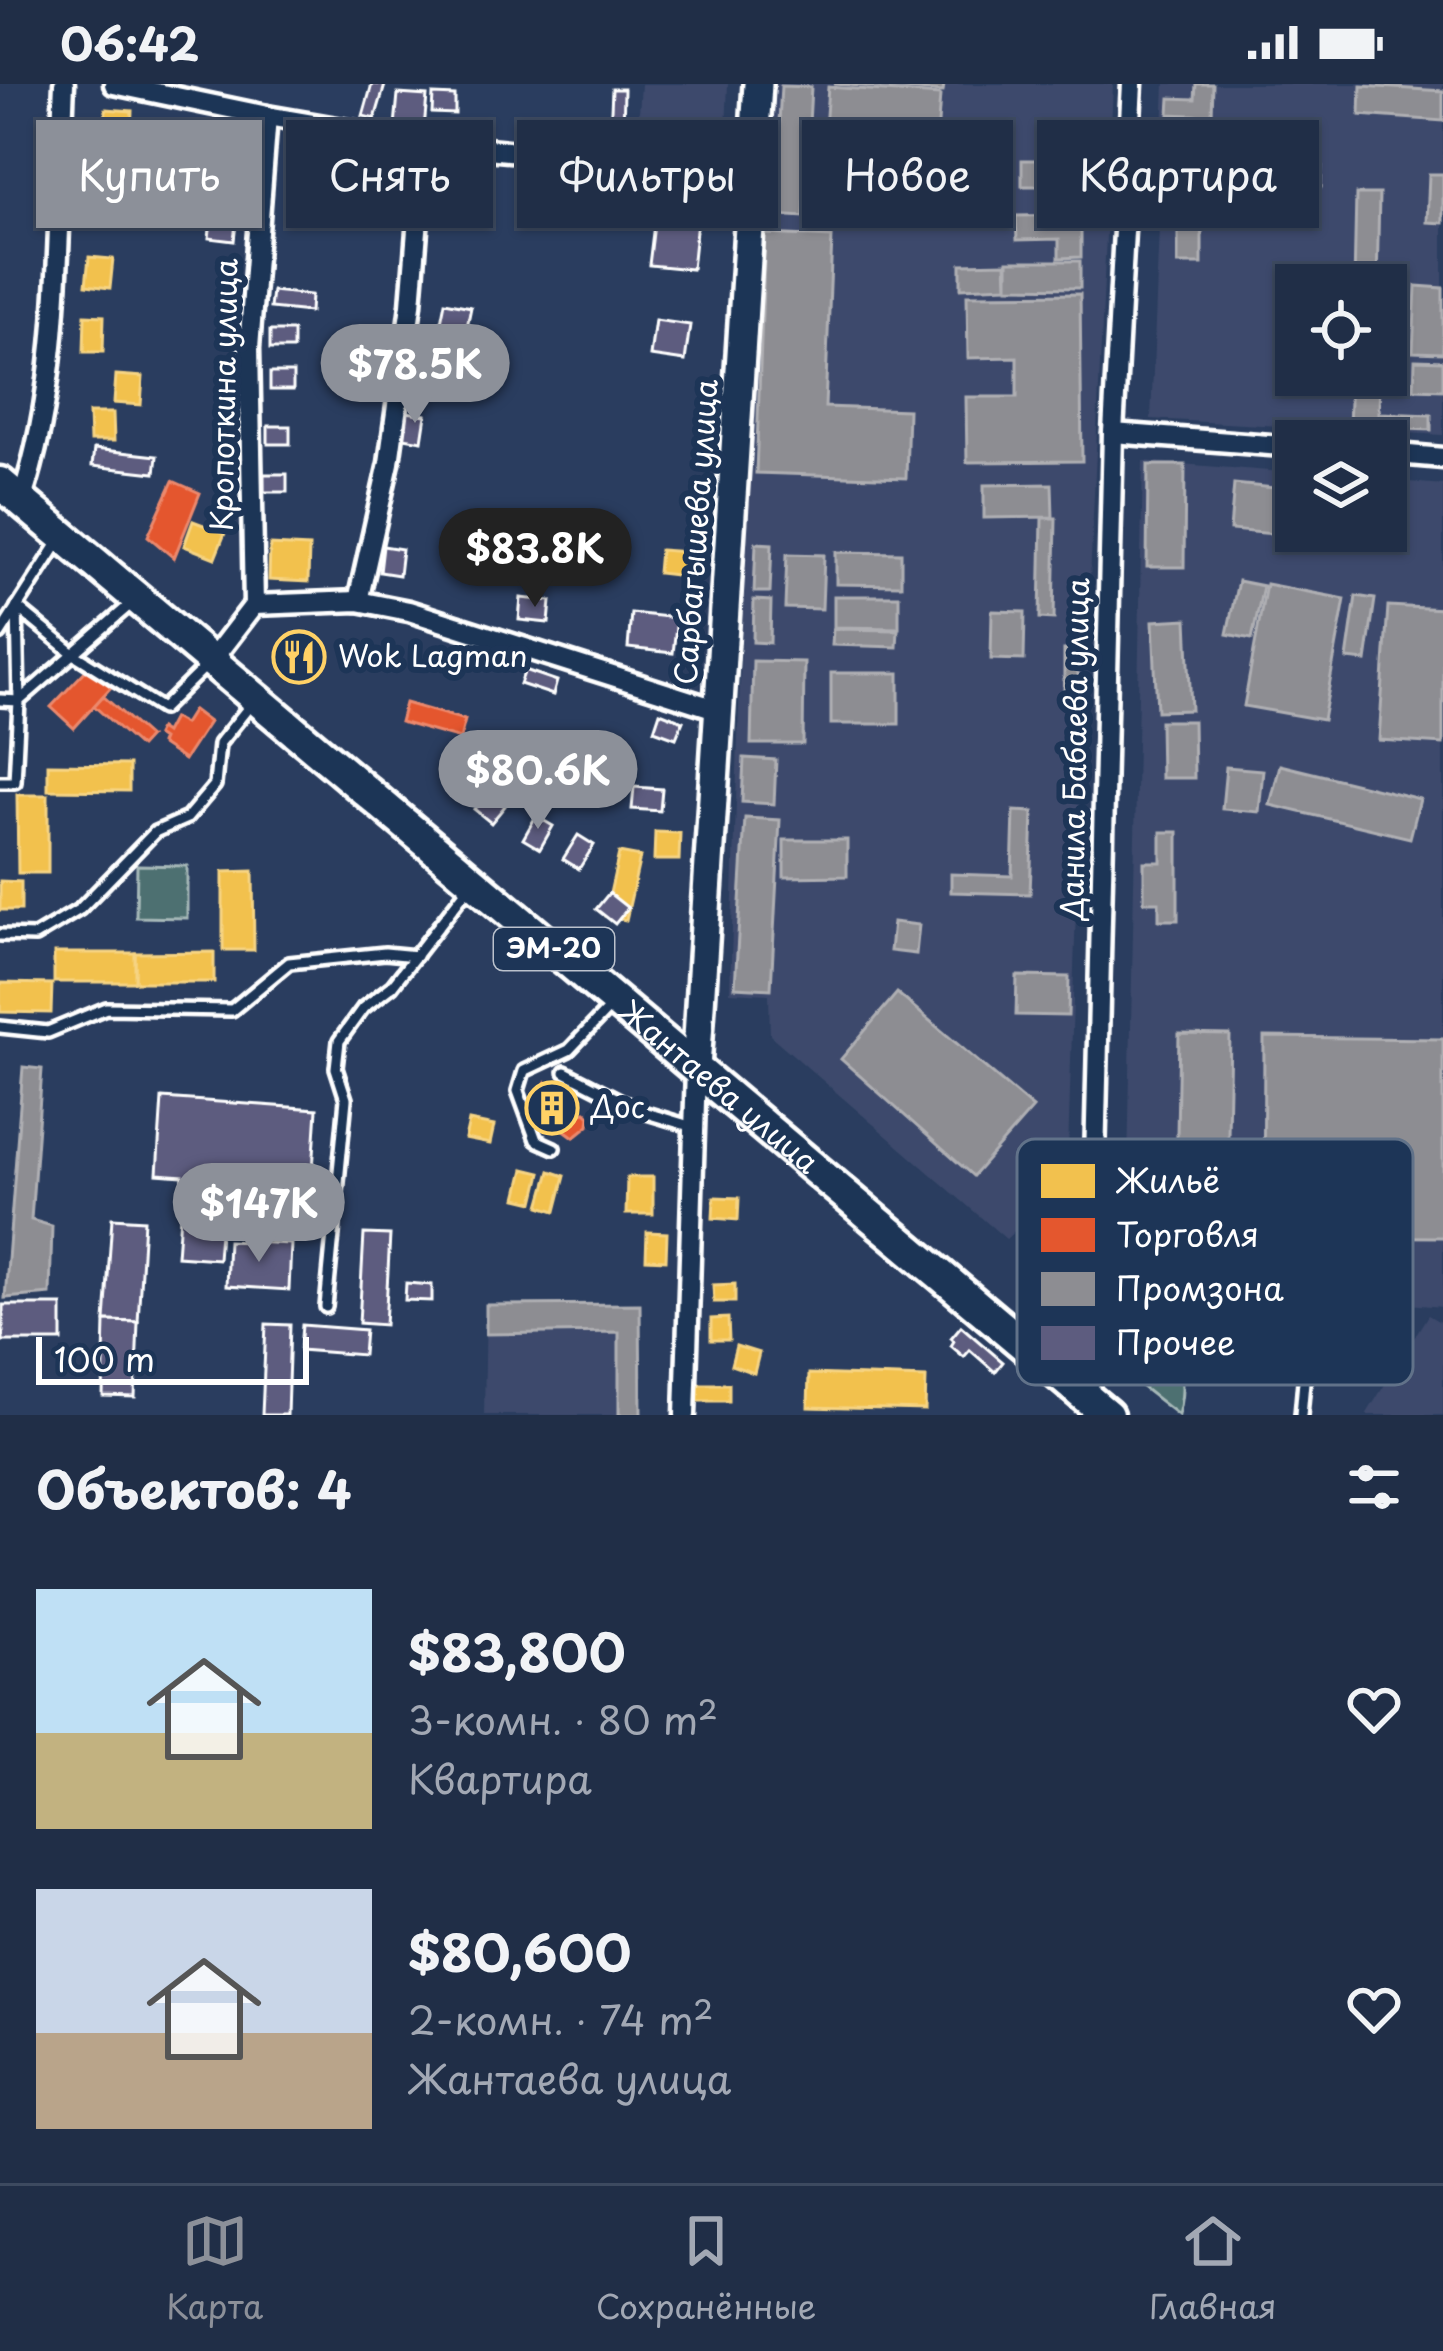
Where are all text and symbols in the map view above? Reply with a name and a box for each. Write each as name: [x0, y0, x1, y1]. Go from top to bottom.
text: 06:42: [60, 8, 199, 76]
chip: Купить: [36, 120, 262, 228]
chip: Снять: [286, 120, 493, 228]
chip: Фильтры: [517, 120, 778, 228]
chip: Новое: [802, 120, 1013, 228]
chip: Квартира: [1037, 120, 1319, 228]
street label: Кропоткина улица: [198, 258, 247, 532]
map controls: [1275, 264, 1407, 552]
button: locate: [1275, 264, 1407, 396]
pin: $78.5K: [317, 324, 513, 426]
text: $78.5K: [348, 333, 482, 392]
street label: Сарбагышева улица: [661, 377, 728, 686]
button: layers: [1275, 420, 1407, 552]
pin: $83.8K: [437, 508, 633, 610]
text: $83.8K: [466, 517, 604, 576]
street label: Данила Бабаева улица: [1048, 577, 1099, 921]
restaurant icon: Wok Lagman: [271, 629, 327, 685]
place label: Wok Lagman: [338, 632, 527, 677]
pin: $80.6K: [440, 730, 636, 832]
text: $80.6K: [465, 739, 611, 798]
road number: ЭМ-20: [494, 928, 614, 970]
street label: Жантаева улица: [610, 988, 830, 1183]
building icon: Дос: [524, 1080, 580, 1136]
place label: Дос: [590, 1083, 645, 1128]
legend: [1017, 1139, 1413, 1385]
text: Жильё: [1115, 1154, 1220, 1204]
pin: $147K: [175, 1163, 343, 1265]
text: $147K: [200, 1172, 318, 1231]
text: Торговля: [1116, 1208, 1259, 1258]
text: Промзона: [1116, 1262, 1284, 1312]
text: Прочее: [1116, 1316, 1235, 1366]
scale bar: [36, 1331, 309, 1384]
text: 100 m: [54, 1333, 155, 1383]
text: Объектов: 4: [36, 1449, 352, 1526]
icon: filters: [1341, 1454, 1407, 1520]
text: $83,800: [408, 1612, 626, 1689]
icon: home: [132, 1637, 276, 1781]
icon: heart: [1341, 1676, 1407, 1742]
text: 3-комн. · 80 m²: [408, 1689, 718, 1748]
text: Квартира: [408, 1748, 592, 1807]
text: $80,600: [408, 1912, 632, 1989]
icon: home: [132, 1937, 276, 2081]
icon: heart: [1341, 1976, 1407, 2042]
text: 2-комн. · 74 m²: [408, 1989, 714, 2048]
text: Жантаева улица: [408, 2048, 731, 2107]
tab: Карта: [166, 2208, 263, 2330]
tab: Сохранённые: [596, 2208, 816, 2330]
tab: Главная: [1149, 2208, 1277, 2330]

